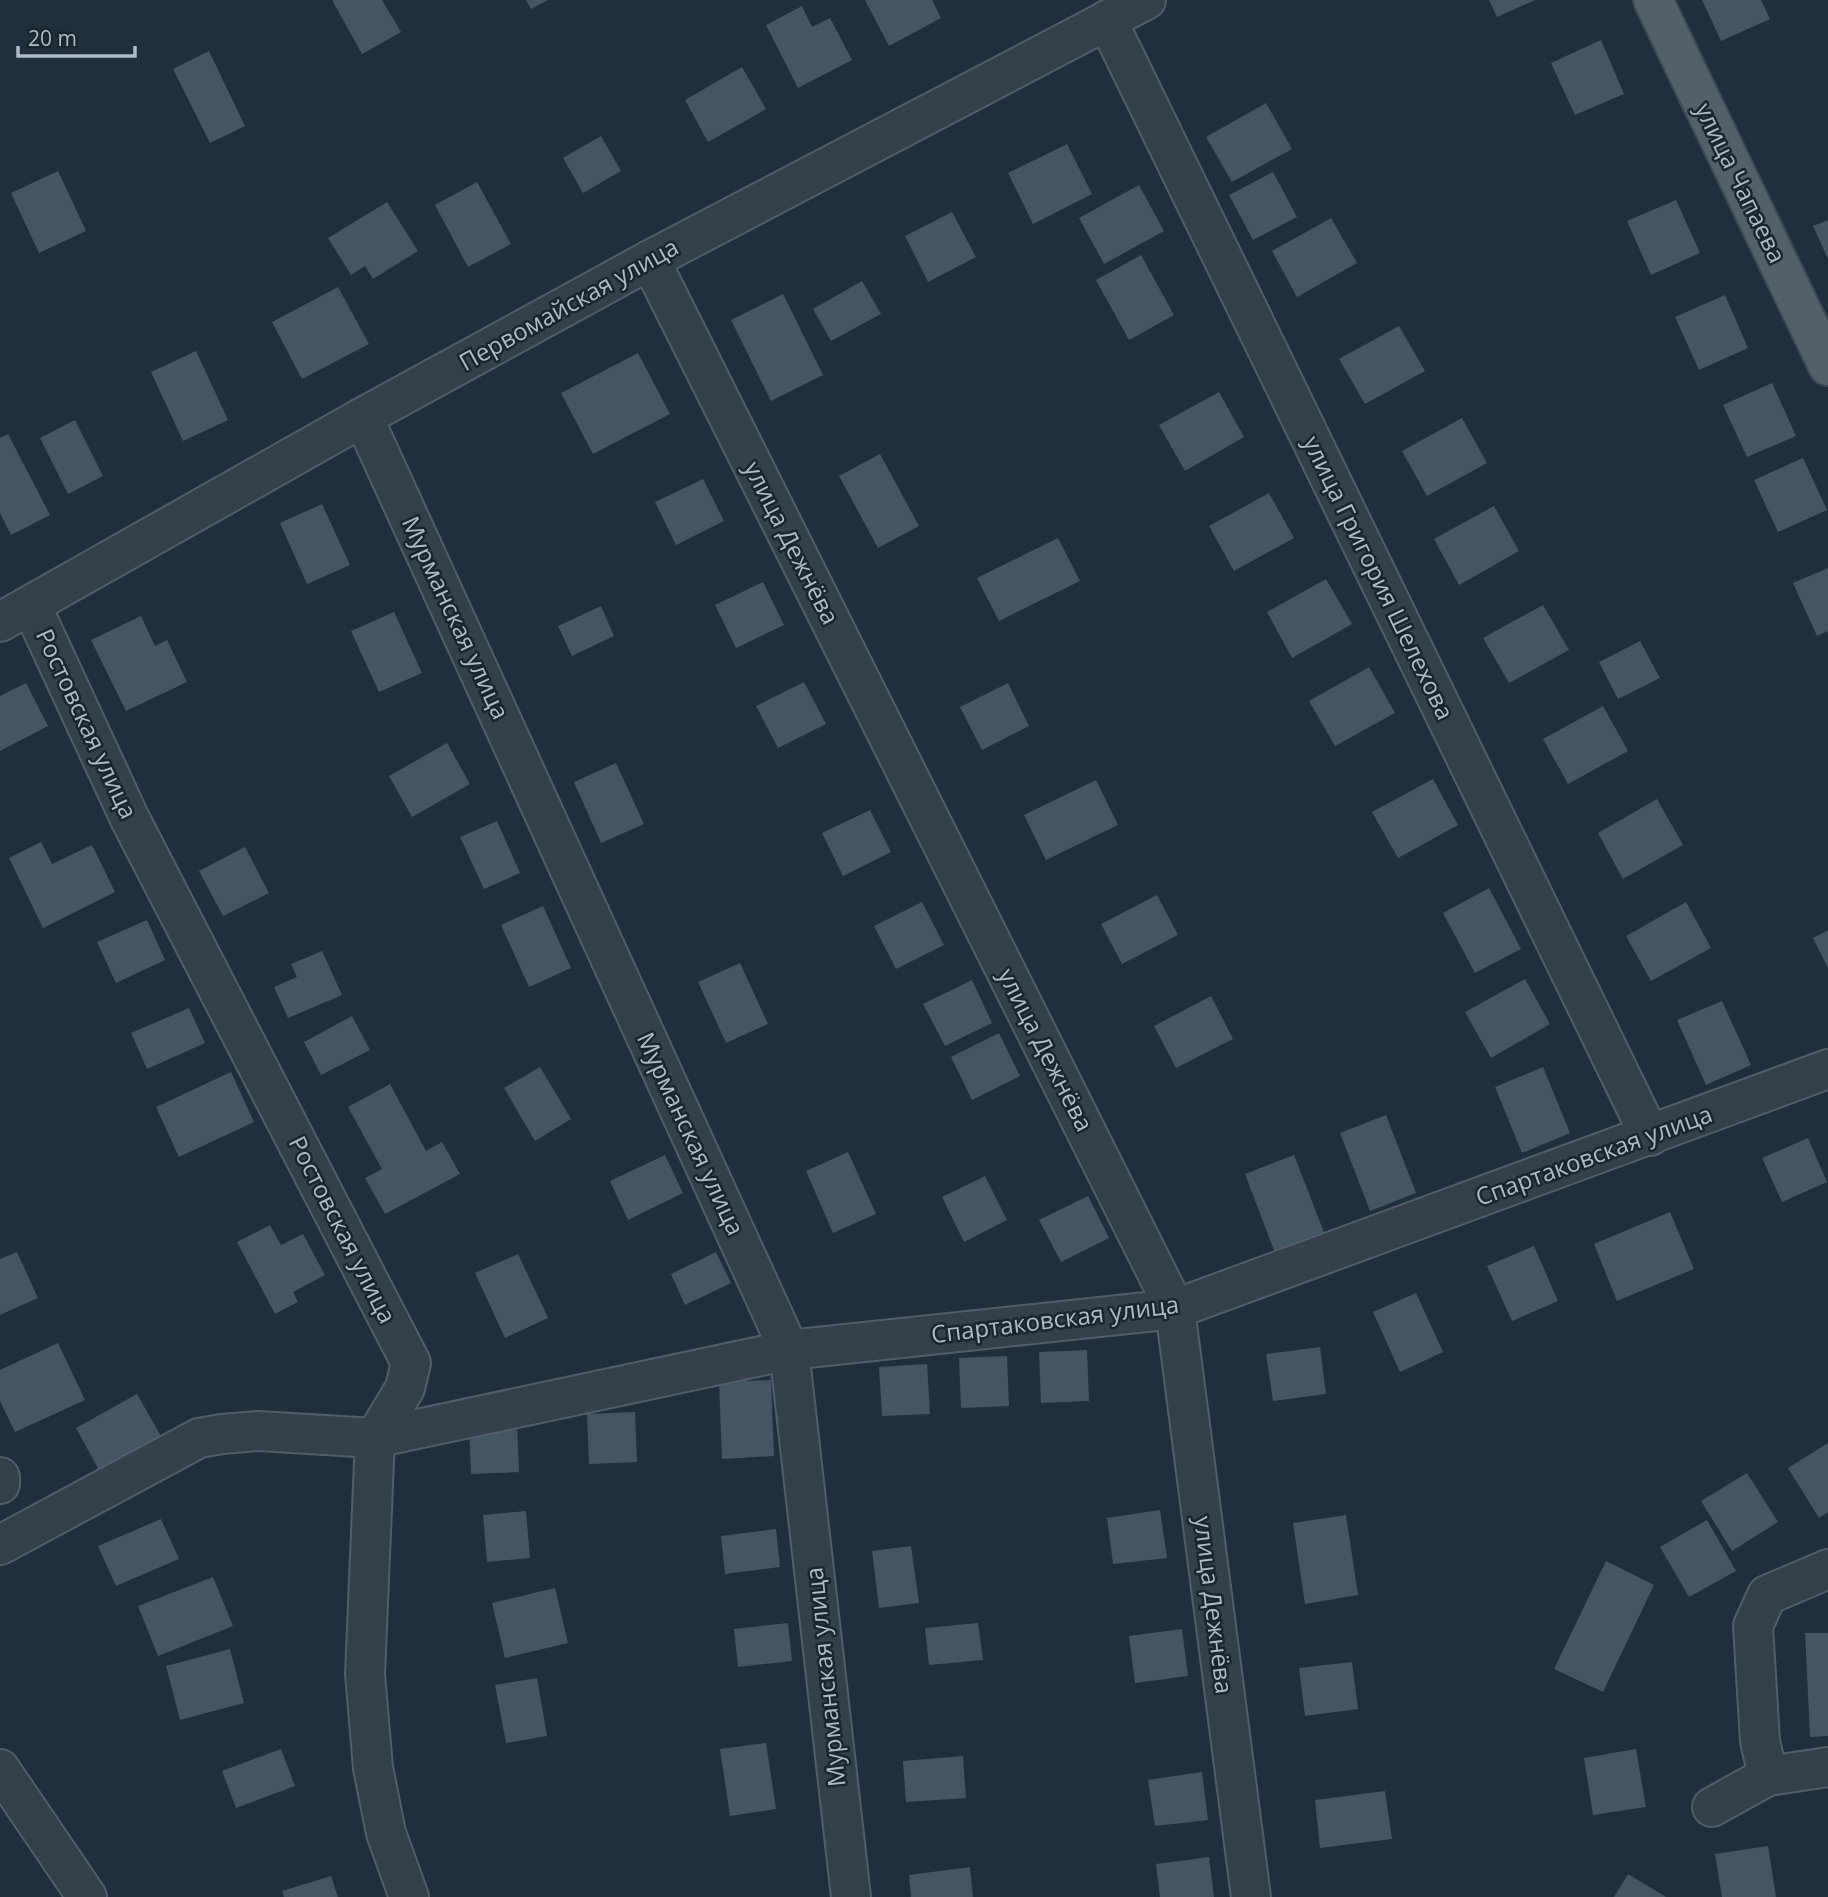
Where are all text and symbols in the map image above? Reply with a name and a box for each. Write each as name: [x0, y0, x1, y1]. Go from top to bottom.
scale bar: [18, 14, 135, 58]
text: 20 m: [28, 24, 77, 52]
street label: улица Чапаева: [1688, 97, 1794, 268]
street label: Первомайская улица: [453, 230, 684, 378]
street label: улица Григория Шелехова: [1296, 430, 1463, 725]
street label: улица Дежнёва: [737, 455, 848, 630]
street label: Мурманская улица: [395, 510, 518, 724]
street label: Ростовская улица: [29, 623, 146, 824]
street label: улица Дежнёва: [991, 962, 1102, 1137]
street label: Мурманская улица: [630, 1026, 753, 1240]
street label: Спартаковская улица: [1471, 1096, 1716, 1213]
street label: Ростовская улица: [282, 1130, 405, 1329]
street label: Спартаковская улица: [929, 1287, 1181, 1350]
street label: улица Дежнёва: [1187, 1514, 1242, 1696]
street label: Мурманская улица: [797, 1566, 852, 1789]

